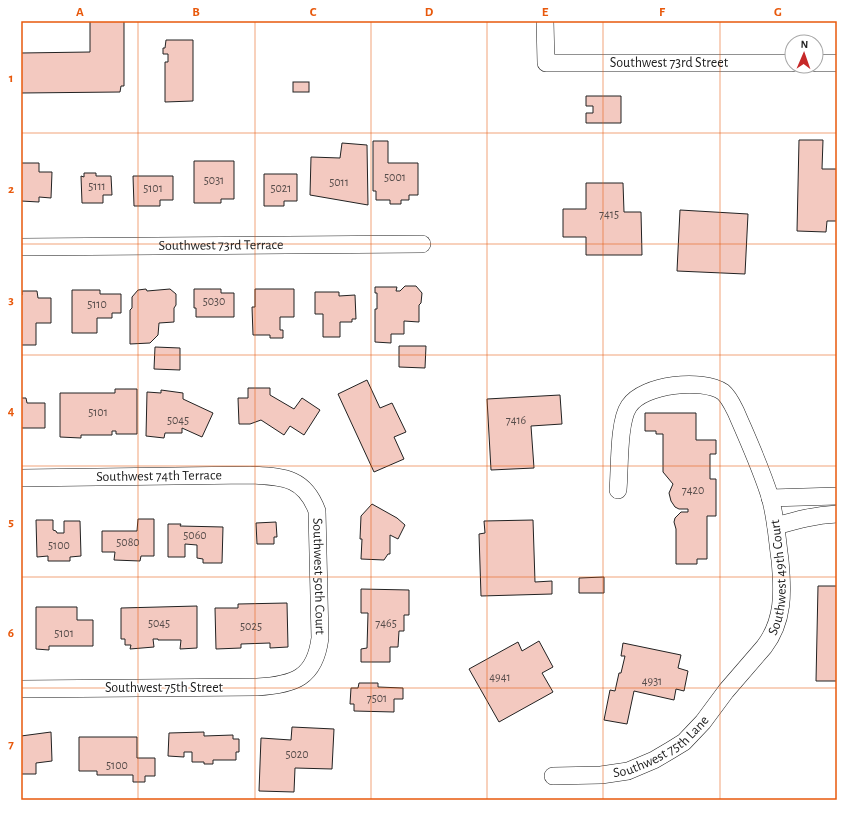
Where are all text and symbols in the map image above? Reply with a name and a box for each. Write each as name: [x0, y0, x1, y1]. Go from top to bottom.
text: A: [76, 6, 84, 19]
text: B: [192, 6, 200, 19]
text: C: [310, 6, 317, 19]
text: D: [425, 6, 434, 19]
text: E: [542, 6, 549, 19]
text: F: [659, 6, 666, 19]
text: G: [774, 6, 782, 19]
north arrow: [784, 34, 824, 74]
text: N: [800, 39, 808, 50]
street label: Southwest 73rd Street: [610, 56, 729, 70]
text: 1: [9, 72, 13, 85]
house number: 5001: [384, 171, 406, 183]
house number: 5031: [204, 174, 224, 186]
house number: 5011: [329, 176, 349, 188]
house number: 5111: [88, 180, 106, 192]
house number: 5101: [143, 182, 163, 194]
house number: 5021: [271, 182, 291, 194]
text: 2: [8, 183, 14, 196]
house number: 7415: [599, 208, 619, 220]
street label: Southwest 73rd Terrace: [158, 238, 283, 253]
text: 3: [8, 294, 14, 307]
house number: 5030: [203, 295, 225, 307]
house number: 5110: [87, 298, 107, 310]
text: 4: [8, 405, 15, 418]
house number: 5101: [88, 406, 108, 418]
house number: 5045: [167, 414, 189, 426]
house number: 7416: [506, 414, 527, 426]
street label: Southwest 74th Terrace: [96, 468, 222, 484]
house number: 7420: [682, 484, 704, 496]
text: 5: [8, 516, 14, 529]
street label: Southwest 50th Court: [310, 518, 327, 635]
street label: Southwest 49th Court: [766, 518, 789, 637]
house number: 5060: [183, 529, 207, 541]
house number: 5080: [116, 536, 140, 548]
house number: 5100: [48, 539, 70, 551]
house number: 5045: [148, 617, 170, 629]
house number: 7465: [375, 617, 397, 629]
house number: 5025: [240, 620, 262, 632]
text: 6: [8, 627, 14, 640]
house number: 5101: [54, 627, 74, 639]
house number: 4941: [489, 671, 511, 683]
house number: 4931: [642, 675, 662, 687]
street label: Southwest 75th Street: [105, 681, 224, 695]
house number: 7501: [367, 692, 387, 704]
street label: Southwest 75th Lane: [612, 713, 712, 780]
text: 7: [8, 738, 14, 751]
house number: 5020: [285, 748, 309, 760]
house number: 5100: [106, 759, 128, 771]

